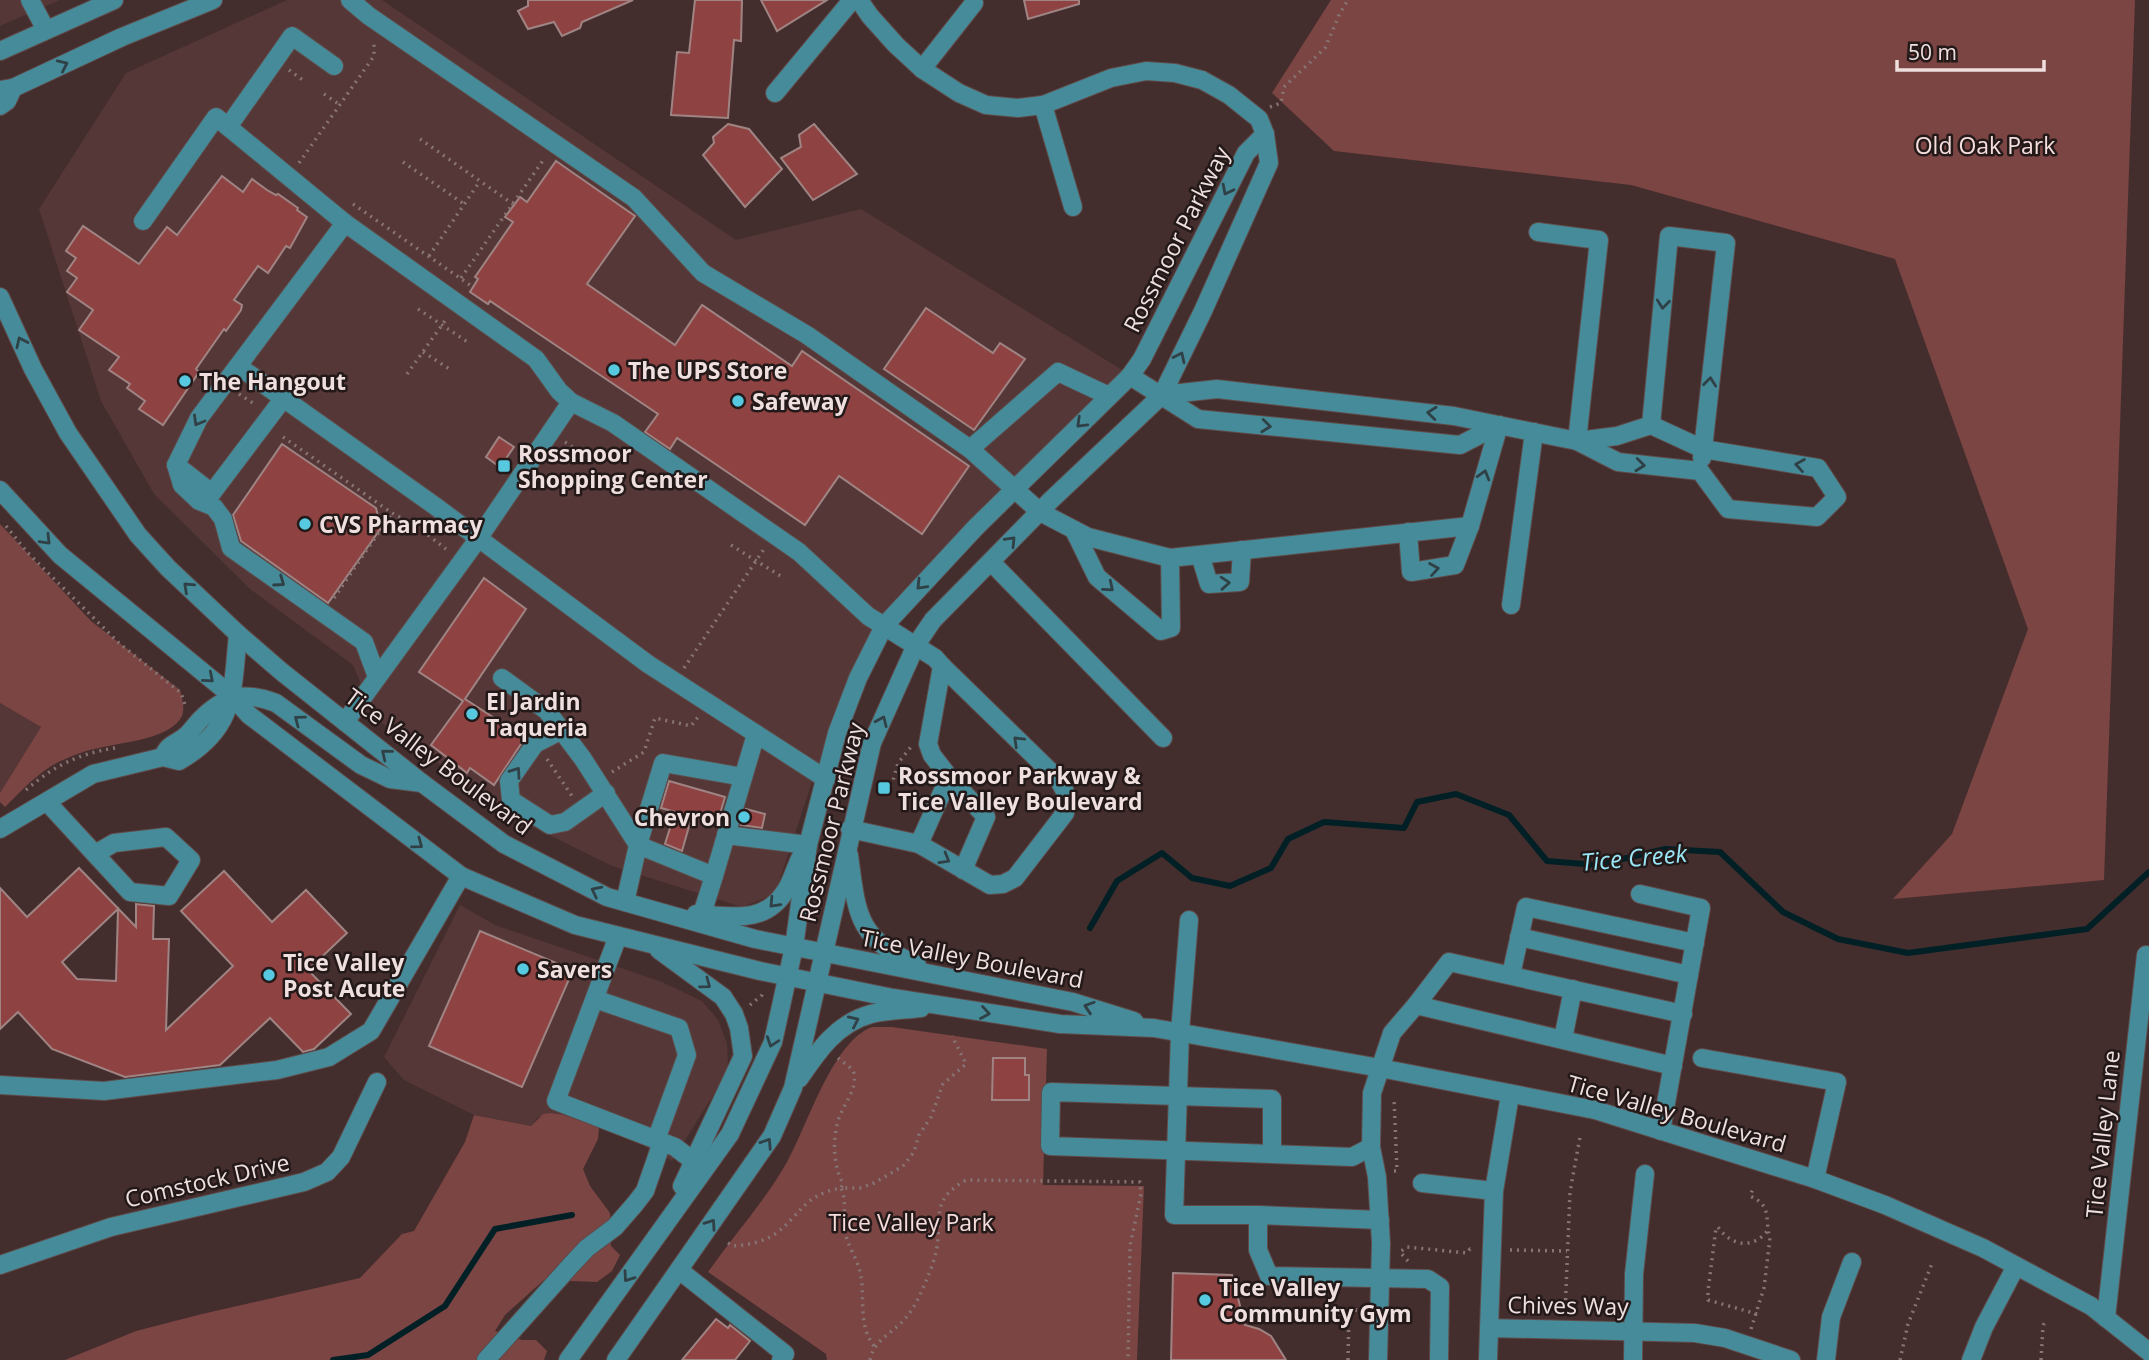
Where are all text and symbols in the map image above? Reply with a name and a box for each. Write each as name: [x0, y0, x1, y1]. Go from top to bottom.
scale bar: [1897, 28, 2044, 72]
text: 50 m: [1908, 38, 1957, 66]
one-way arrow: [56, 59, 68, 73]
park label: Old Oak Park: [1915, 129, 2055, 161]
street label: Rossmoor Parkway: [1115, 140, 1237, 337]
one-way arrow: [1222, 183, 1236, 195]
one-way arrow: [1656, 299, 1671, 310]
one-way arrow: [15, 337, 29, 349]
one-way arrow: [1172, 352, 1186, 364]
place label: The UPS Store: [628, 354, 787, 386]
marker: The UPS Store: [606, 362, 622, 378]
place label: The Hangout: [199, 365, 346, 397]
marker: The Hangout: [177, 373, 193, 389]
one-way arrow: [1703, 376, 1718, 387]
place label: Safeway: [752, 385, 849, 417]
marker: Safeway: [730, 393, 746, 409]
one-way arrow: [1426, 406, 1438, 421]
one-way arrow: [193, 414, 206, 427]
one-way arrow: [1076, 415, 1089, 428]
one-way arrow: [1260, 418, 1272, 433]
place label: Rossmoor Shopping Center: [518, 437, 708, 495]
one-way arrow: [1635, 457, 1646, 472]
marker: Rossmoor Shopping Center: [496, 458, 512, 474]
one-way arrow: [1795, 458, 1806, 473]
one-way arrow: [1476, 470, 1491, 482]
place label: CVS Pharmacy: [319, 508, 483, 540]
marker: CVS Pharmacy: [297, 516, 313, 532]
one-way arrow: [37, 532, 50, 545]
one-way arrow: [1003, 536, 1016, 549]
one-way arrow: [1428, 562, 1440, 577]
one-way arrow: [272, 574, 285, 586]
one-way arrow: [1220, 575, 1231, 590]
one-way arrow: [917, 577, 929, 590]
one-way arrow: [1100, 579, 1113, 591]
one-way arrow: [183, 583, 196, 595]
one-way arrow: [201, 670, 214, 682]
street label: Tice Valley Boulevard: [339, 680, 539, 842]
place label: El Jardin Taqueria: [486, 685, 588, 743]
marker: El Jardin Taqueria: [464, 706, 480, 722]
one-way arrow: [294, 715, 307, 728]
one-way arrow: [874, 716, 888, 728]
street label: Rossmoor Parkway: [791, 718, 871, 925]
one-way arrow: [1014, 736, 1027, 749]
one-way arrow: [381, 750, 393, 763]
place label: Rossmoor Parkway & Tice Valley Boulevard: [898, 759, 1143, 817]
one-way arrow: [508, 767, 520, 780]
marker: Rossmoor Parkway & Tice Valley Boulevard: [876, 780, 892, 796]
place label: Chevron: [634, 801, 730, 833]
marker: Chevron: [736, 809, 752, 825]
one-way arrow: [410, 835, 422, 848]
water label: Tice Creek: [1580, 836, 1690, 878]
one-way arrow: [938, 851, 951, 864]
one-way arrow: [591, 886, 603, 900]
one-way arrow: [770, 895, 783, 908]
street label: Tice Valley Boulevard: [858, 921, 1086, 995]
place label: Tice Valley Post Acute: [283, 946, 405, 1004]
place label: Savers: [537, 953, 612, 985]
marker: Savers: [515, 961, 531, 977]
marker: Tice Valley Post Acute: [261, 967, 277, 983]
one-way arrow: [698, 975, 711, 988]
one-way arrow: [1084, 1000, 1096, 1015]
one-way arrow: [979, 1005, 991, 1020]
one-way arrow: [847, 1015, 860, 1029]
one-way arrow: [766, 1036, 780, 1048]
street label: Tice Valley Lane: [2077, 1048, 2127, 1220]
street label: Tice Valley Boulevard: [1564, 1066, 1790, 1160]
one-way arrow: [759, 1137, 772, 1150]
street label: Comstock Drive: [122, 1146, 292, 1214]
park label: Tice Valley Park: [829, 1206, 994, 1238]
one-way arrow: [703, 1219, 716, 1232]
one-way arrow: [624, 1269, 636, 1282]
place label: Tice Valley Community Gym: [1219, 1271, 1412, 1329]
street label: Chives Way: [1507, 1288, 1629, 1322]
marker: Tice Valley Community Gym: [1197, 1292, 1213, 1308]

